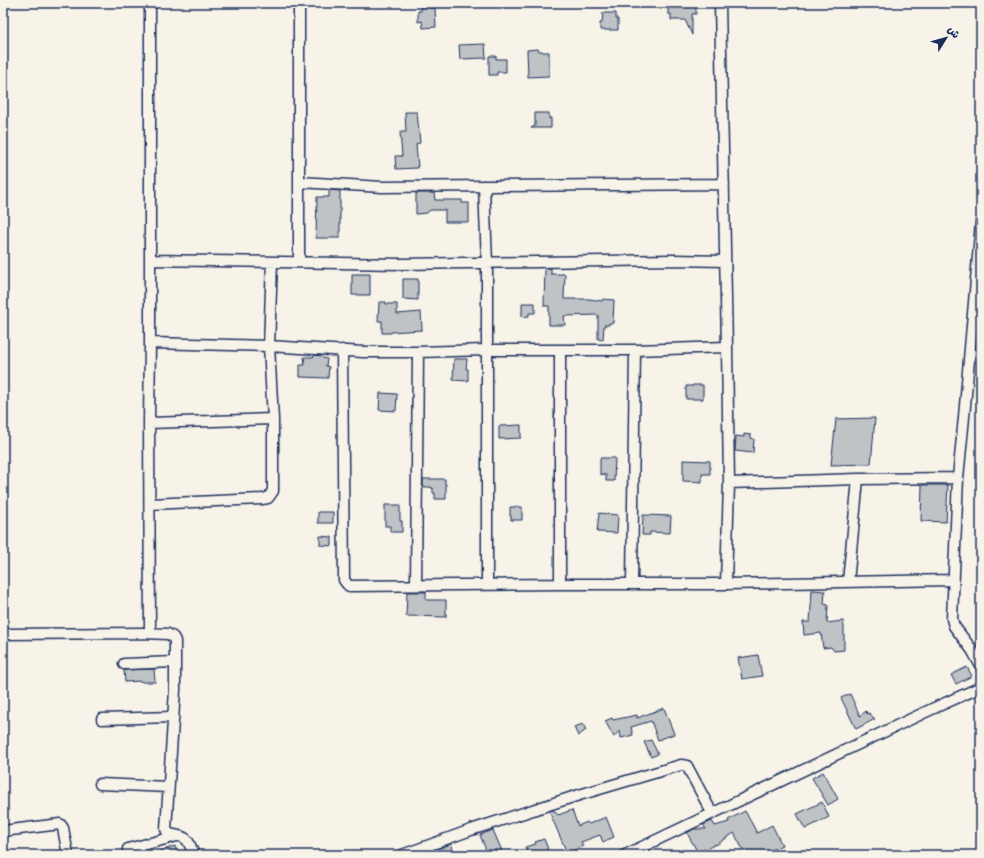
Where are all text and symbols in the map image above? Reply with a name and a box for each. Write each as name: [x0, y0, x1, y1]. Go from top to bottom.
north arrow: [926, 18, 966, 58]
text: ش: [944, 22, 965, 42]

